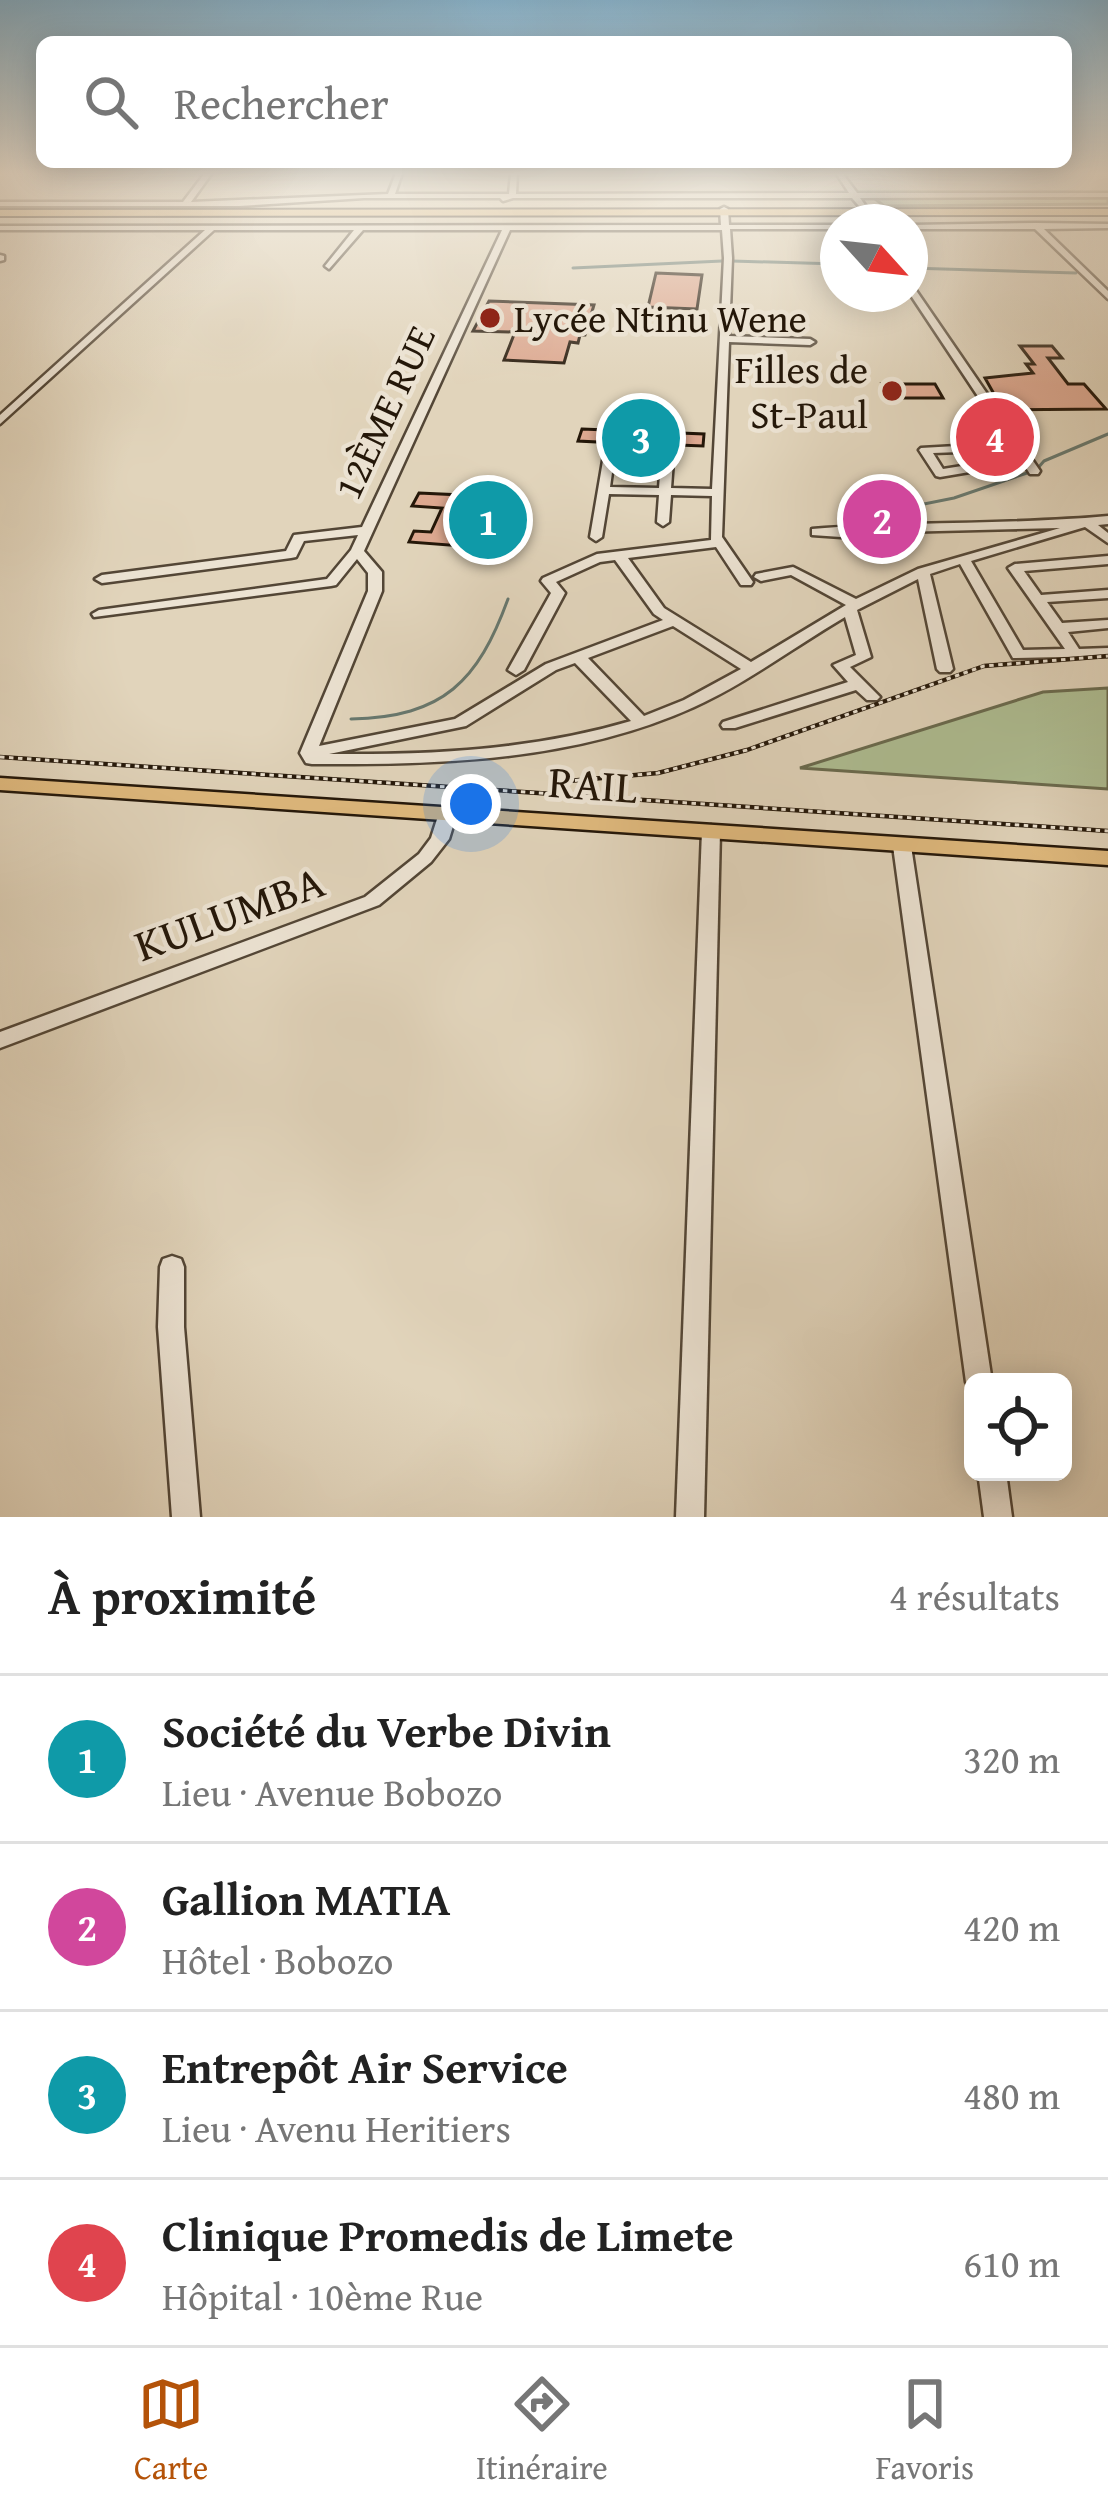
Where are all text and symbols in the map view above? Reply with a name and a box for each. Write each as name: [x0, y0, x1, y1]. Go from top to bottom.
search box: [36, 36, 1072, 168]
icon: search: [78, 69, 144, 135]
text: Rechercher: [174, 70, 389, 135]
north arrow: [820, 204, 928, 312]
place label: Lycée Ntinu Wene: [514, 289, 807, 346]
marker: Lycée Ntinu Wene: [477, 305, 503, 331]
street label: 12ÈME RUE: [319, 316, 449, 508]
place label: Filles de St-Paul: [735, 340, 868, 442]
marker: Filles de St-Paul: [879, 378, 905, 404]
pin: 4: [956, 392, 1034, 482]
pin: 3: [602, 393, 680, 483]
pin: 2: [843, 474, 921, 564]
pin: 1: [449, 475, 527, 565]
street label: RAIL: [546, 748, 640, 819]
your location: [441, 774, 501, 834]
street label: KULUMBA: [125, 848, 333, 977]
map controls: [964, 1373, 1072, 1481]
button: locate: [964, 1373, 1072, 1481]
text: À proximité: [48, 1558, 316, 1633]
text: 4 résultats: [889, 1567, 1060, 1624]
text: Société du Verbe Divin: [162, 1698, 611, 1763]
text: 1: [77, 1730, 97, 1787]
text: 320 m: [963, 1730, 1060, 1787]
text: Lieu · Avenue Bobozo: [162, 1763, 503, 1820]
text: Gallion MATIA: [162, 1866, 450, 1931]
text: 2: [77, 1898, 97, 1955]
text: 420 m: [963, 1898, 1060, 1955]
text: Hôtel · Bobozo: [162, 1931, 394, 1988]
text: Entrepôt Air Service: [162, 2034, 568, 2099]
text: 3: [77, 2066, 97, 2123]
text: 480 m: [963, 2066, 1060, 2123]
text: Lieu · Avenu Heritiers: [162, 2099, 511, 2156]
text: Clinique Promedis de Limete: [162, 2202, 734, 2267]
text: 4: [77, 2234, 97, 2291]
text: 610 m: [963, 2234, 1060, 2291]
text: Hôpital · 10ème Rue: [162, 2267, 483, 2324]
tab: Carte: [134, 2371, 208, 2491]
tab: Itinéraire: [476, 2371, 608, 2491]
tab: Favoris: [876, 2371, 974, 2491]

